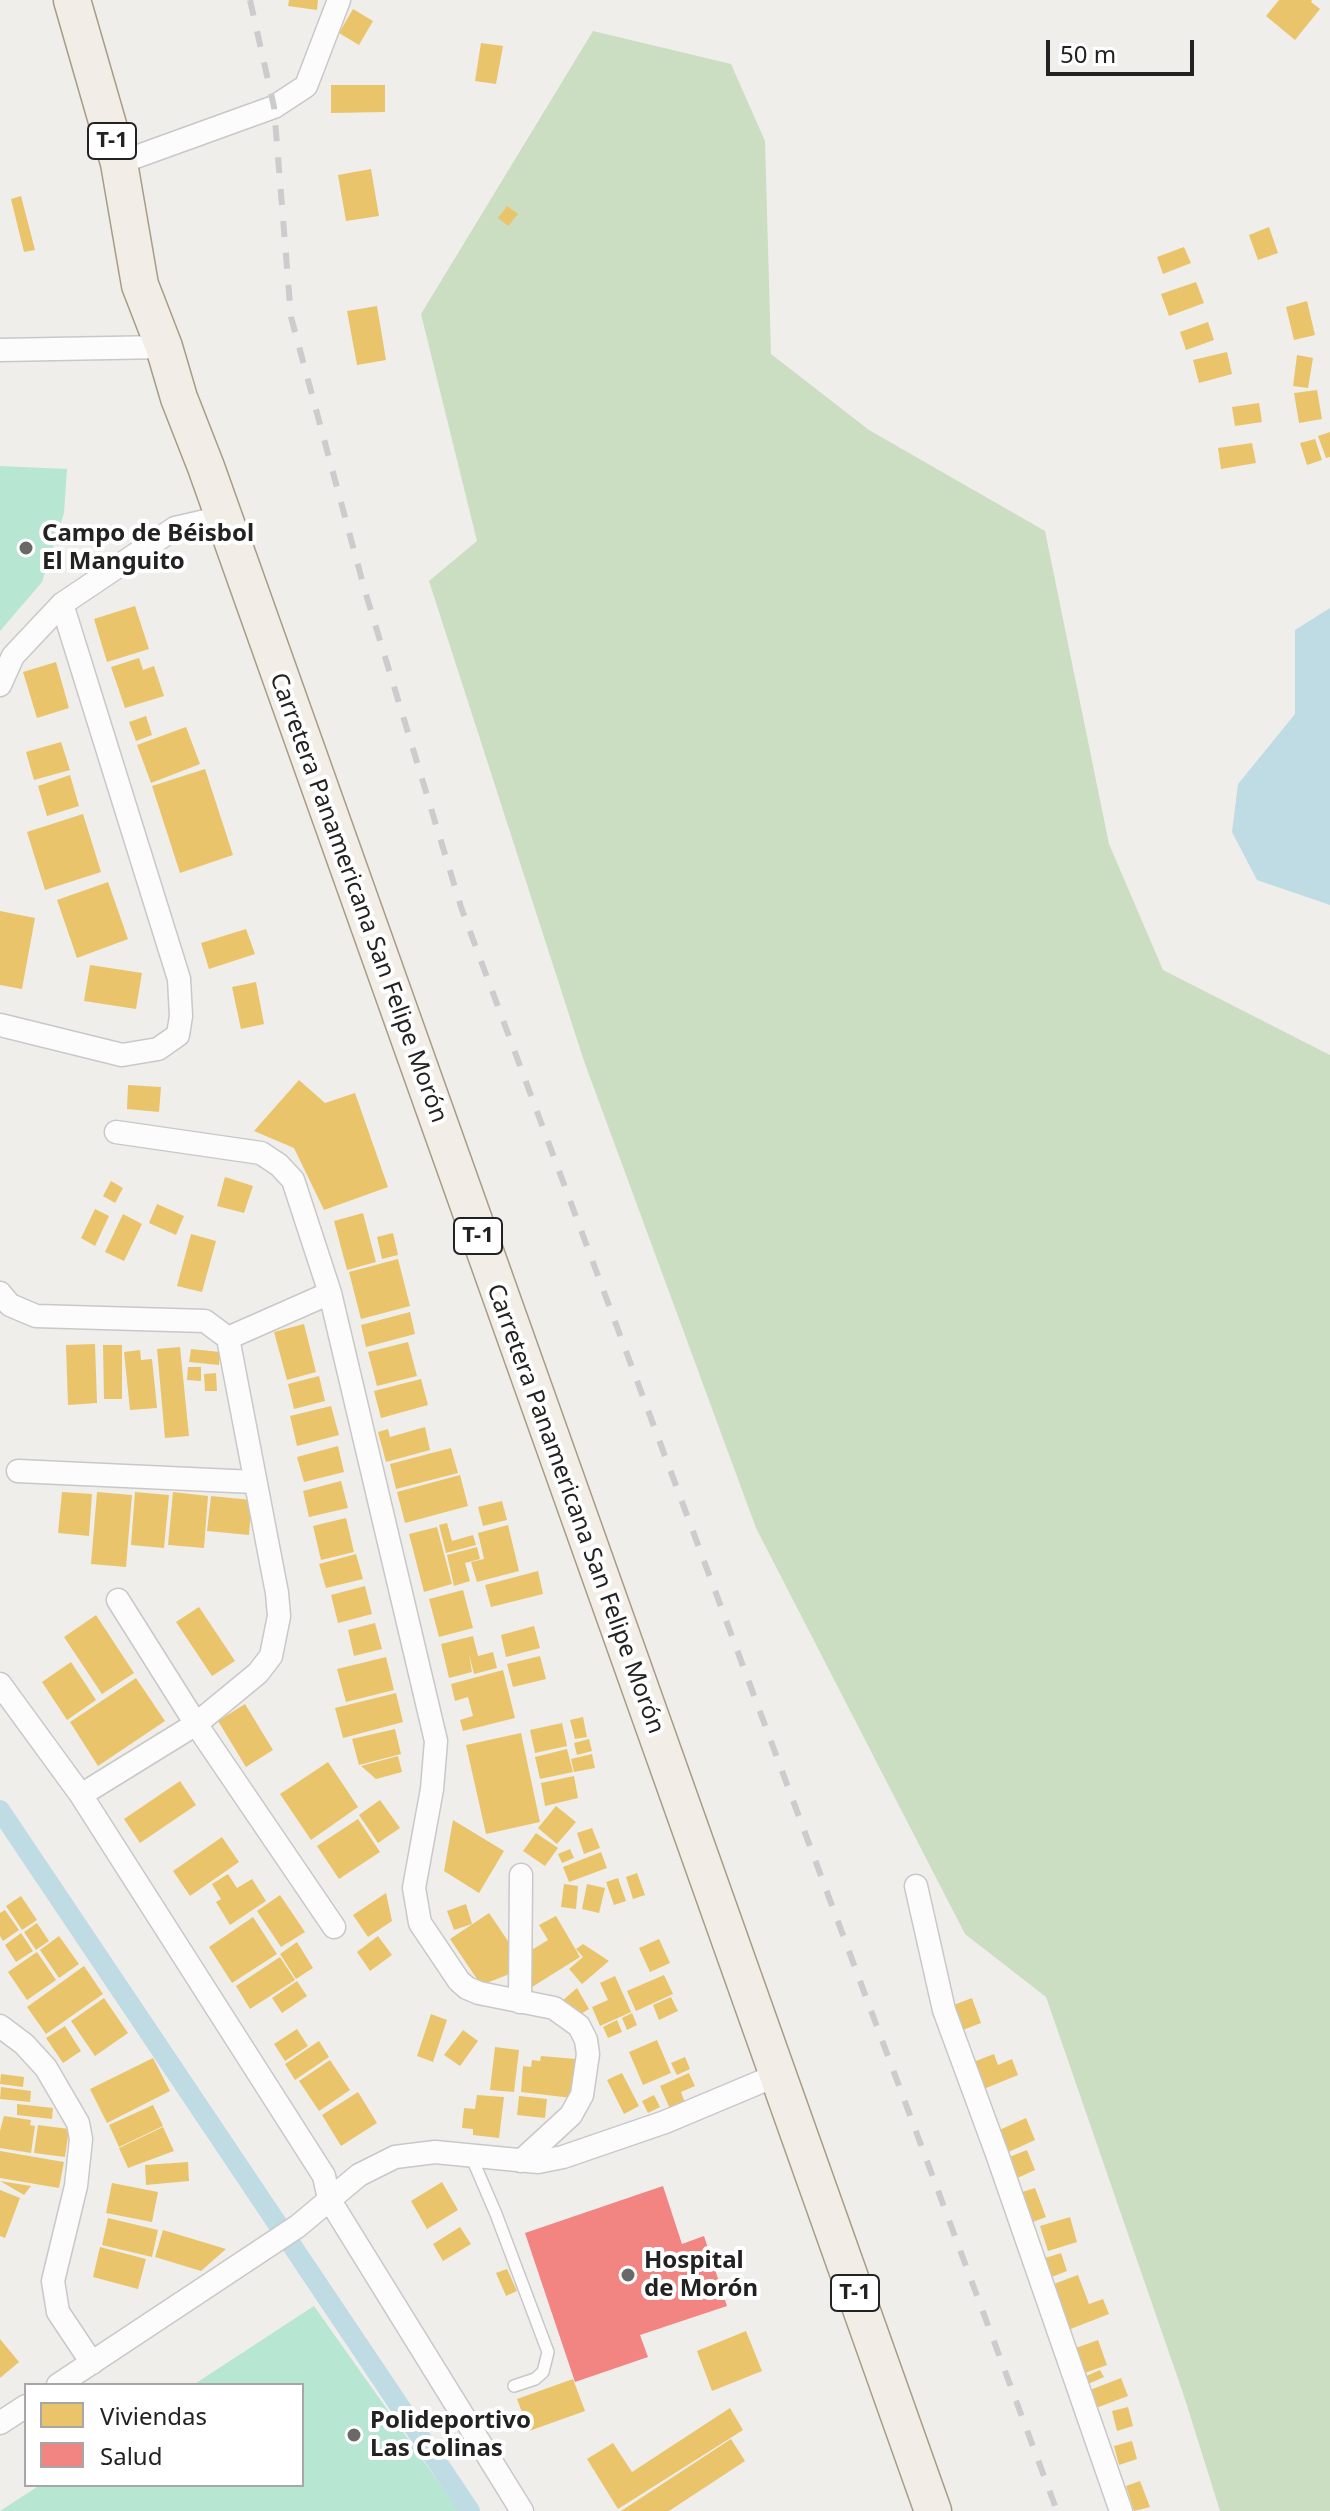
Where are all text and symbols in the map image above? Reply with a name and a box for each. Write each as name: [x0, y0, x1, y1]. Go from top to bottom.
scale bar: [1050, 24, 1198, 74]
text: 50 m: [1060, 37, 1116, 70]
road number: T-1: [88, 123, 136, 159]
place label: Campo de Béisbol El Manguito: [42, 520, 254, 576]
marker: Campo de Béisbol El Manguito: [17, 539, 35, 557]
street label: Carretera Panamericana San Felipe Morón: [263, 669, 453, 1127]
road number: T-1: [454, 1218, 502, 1254]
street label: Carretera Panamericana San Felipe Morón: [480, 1280, 670, 1738]
place label: Hospital de Morón: [644, 2247, 758, 2303]
marker: Hospital de Morón: [619, 2266, 637, 2284]
road number: T-1: [831, 2275, 879, 2311]
legend: [24, 2383, 304, 2487]
text: Viviendas: [100, 2399, 207, 2432]
place label: Polideportivo Las Colinas: [370, 2407, 531, 2463]
marker: Polideportivo Las Colinas: [345, 2426, 363, 2444]
text: Salud: [100, 2439, 162, 2472]

